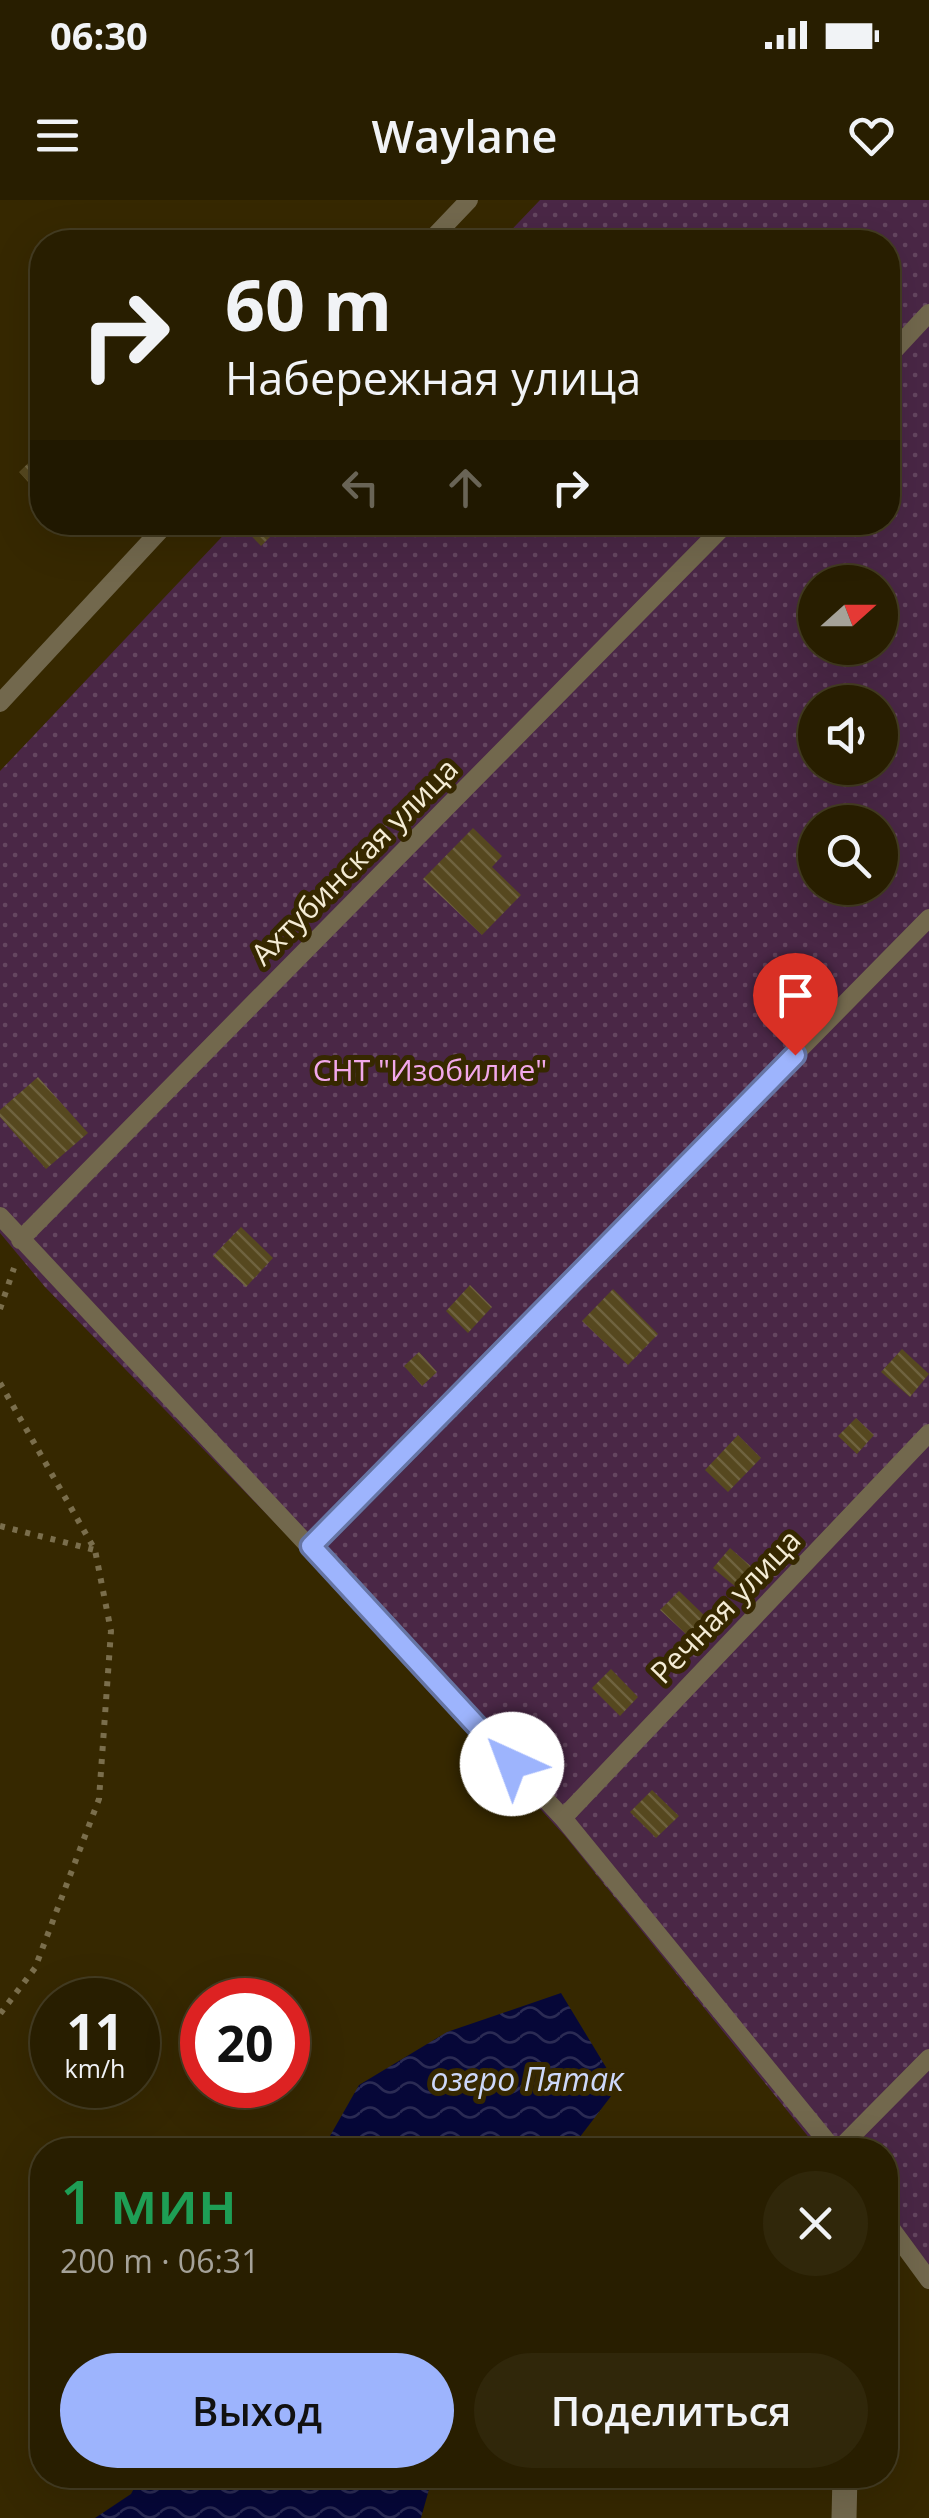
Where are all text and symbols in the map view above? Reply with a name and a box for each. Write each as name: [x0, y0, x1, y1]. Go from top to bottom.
text: 06:30: [50, 9, 148, 61]
text: Waylane: [372, 105, 557, 166]
icon: menu: [30, 108, 85, 163]
icon: heart: [844, 108, 899, 163]
text: 60 m: [225, 256, 392, 352]
icon: right: [60, 270, 190, 400]
text: Набережная улица: [225, 347, 641, 408]
icon: left: [333, 460, 388, 515]
icon: ahead: [438, 460, 493, 515]
icon: right: [543, 460, 598, 515]
north arrow: [798, 565, 898, 665]
map controls: [798, 565, 898, 905]
button: sound: [798, 685, 898, 785]
street label: Ахтубинская улица: [241, 748, 467, 974]
button: search: [798, 805, 898, 905]
pin: [753, 953, 838, 1056]
icon: arrive: [768, 968, 823, 1023]
park label: СНТ "Изобилие": [313, 1049, 547, 1090]
street label: Речная улица: [641, 1520, 809, 1692]
position arrow: [460, 1712, 564, 1816]
speed limit sign: 20: [180, 1978, 310, 2108]
text: 11: [66, 1997, 124, 2065]
text: km/h: [65, 2051, 125, 2085]
water label: озеро Пятак: [431, 2057, 625, 2100]
text: 1 мин: [60, 2160, 237, 2242]
button: close: [763, 2171, 868, 2276]
text: 200 m · 06:31: [60, 2239, 259, 2282]
button: Выход: [60, 2353, 454, 2468]
button: Поделиться: [474, 2353, 868, 2468]

